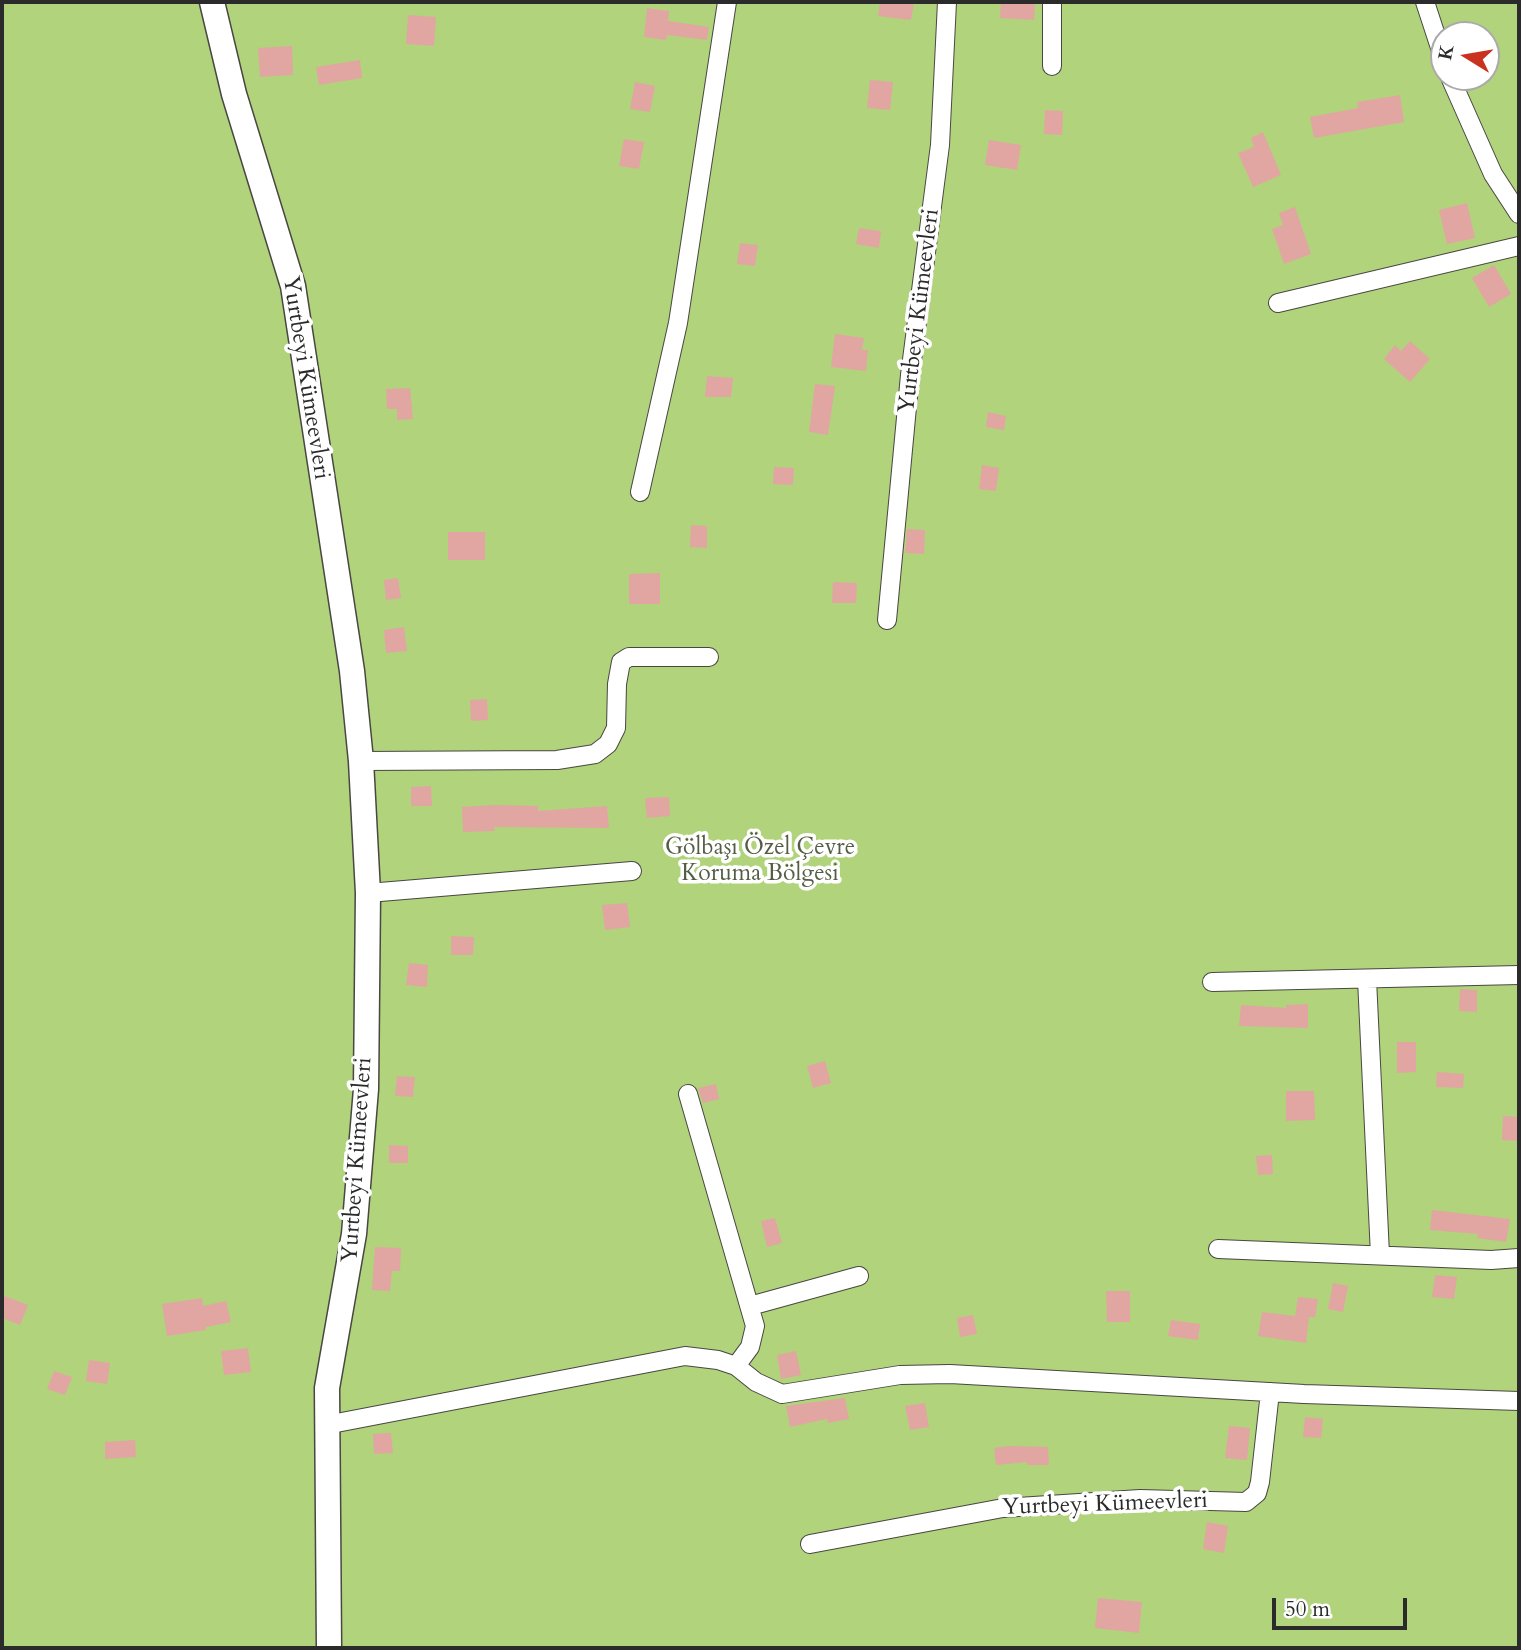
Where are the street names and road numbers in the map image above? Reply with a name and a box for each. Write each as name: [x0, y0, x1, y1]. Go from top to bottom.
street label: Yurtbeyi Kümeevleri: [894, 207, 946, 415]
street label: Yurtbeyi Kümeevleri: [275, 274, 335, 482]
street label: Yurtbeyi Kümeevleri: [337, 1056, 379, 1264]
street label: Yurtbeyi Kümeevleri: [1002, 1488, 1208, 1522]

